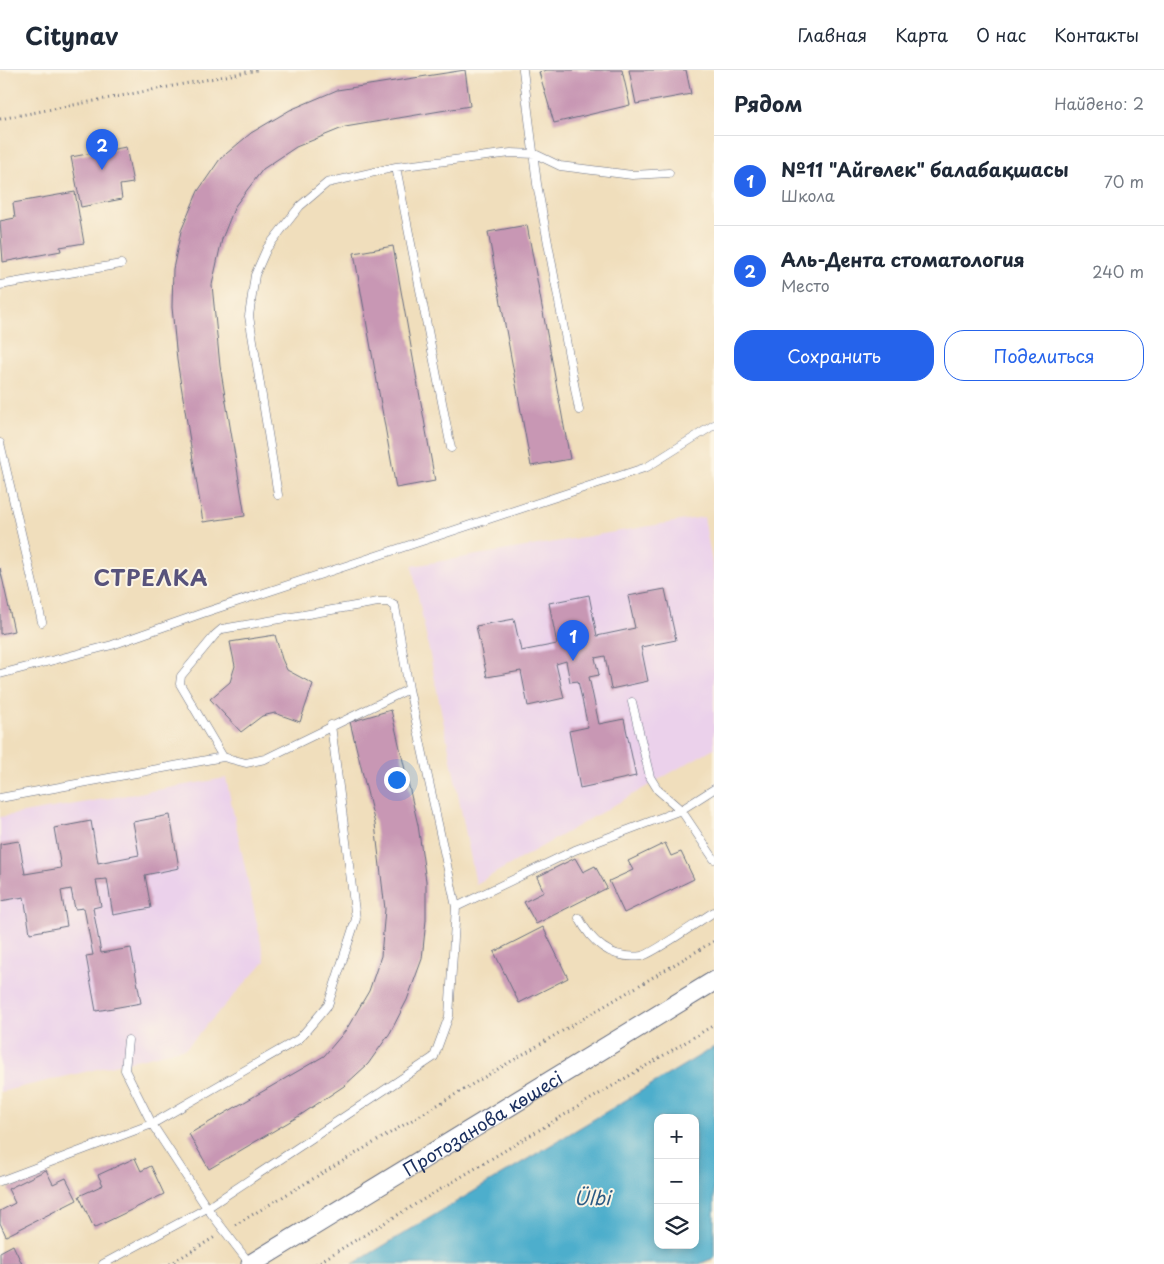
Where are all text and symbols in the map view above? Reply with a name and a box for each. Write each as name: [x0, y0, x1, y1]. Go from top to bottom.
text: Citynav: [25, 17, 118, 53]
text: Главная: [798, 21, 867, 48]
text: Карта: [895, 21, 948, 48]
text: О нас: [976, 21, 1026, 48]
text: Контакты: [1054, 21, 1139, 48]
text: Рядом: [734, 87, 802, 119]
text: Найдено: 2: [1054, 91, 1144, 115]
pin: 2: [86, 129, 118, 170]
text: №11 "Айгөлек" балабақшасы: [781, 155, 1069, 183]
text: 1: [746, 169, 754, 193]
text: 70 m: [1104, 169, 1144, 193]
text: Школа: [781, 183, 835, 207]
text: Аль-Дента стоматология: [781, 245, 1025, 273]
text: 2: [744, 259, 756, 283]
text: 240 m: [1092, 259, 1144, 283]
text: Место: [781, 273, 830, 297]
button: Сохранить: [734, 330, 934, 381]
button: Поделиться: [944, 330, 1144, 381]
district label: СТРЕЛКА: [94, 560, 208, 593]
pin: 1: [557, 620, 589, 661]
your location: [384, 767, 410, 793]
street label: Протозанова көшесі: [397, 1063, 567, 1182]
map controls: [654, 1114, 699, 1249]
button: +: [654, 1114, 699, 1159]
button: −: [654, 1159, 699, 1204]
water label: Ülbi: [574, 1183, 613, 1211]
button: layers: [654, 1204, 699, 1249]

